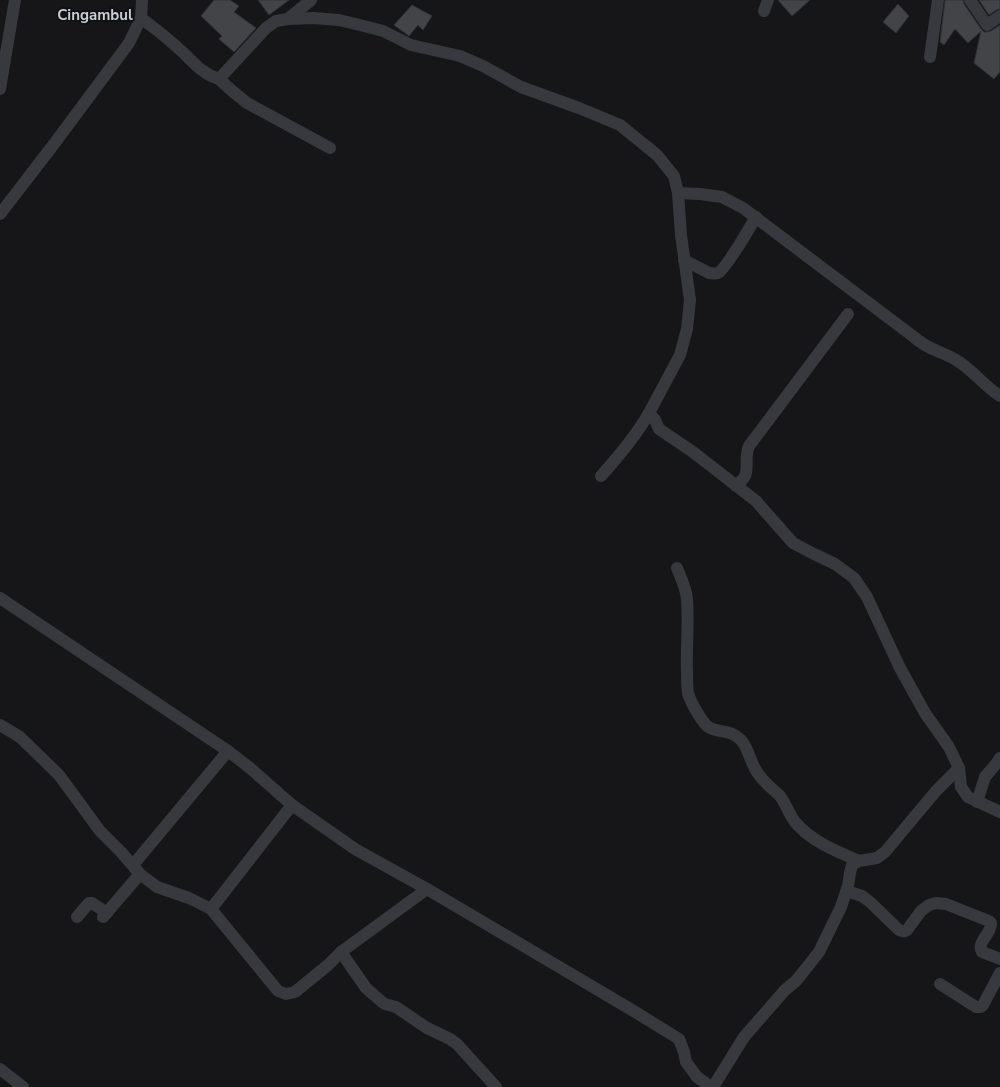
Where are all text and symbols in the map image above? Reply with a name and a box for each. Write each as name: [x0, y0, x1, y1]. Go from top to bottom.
district label: Cingambul: [57, 5, 133, 25]

